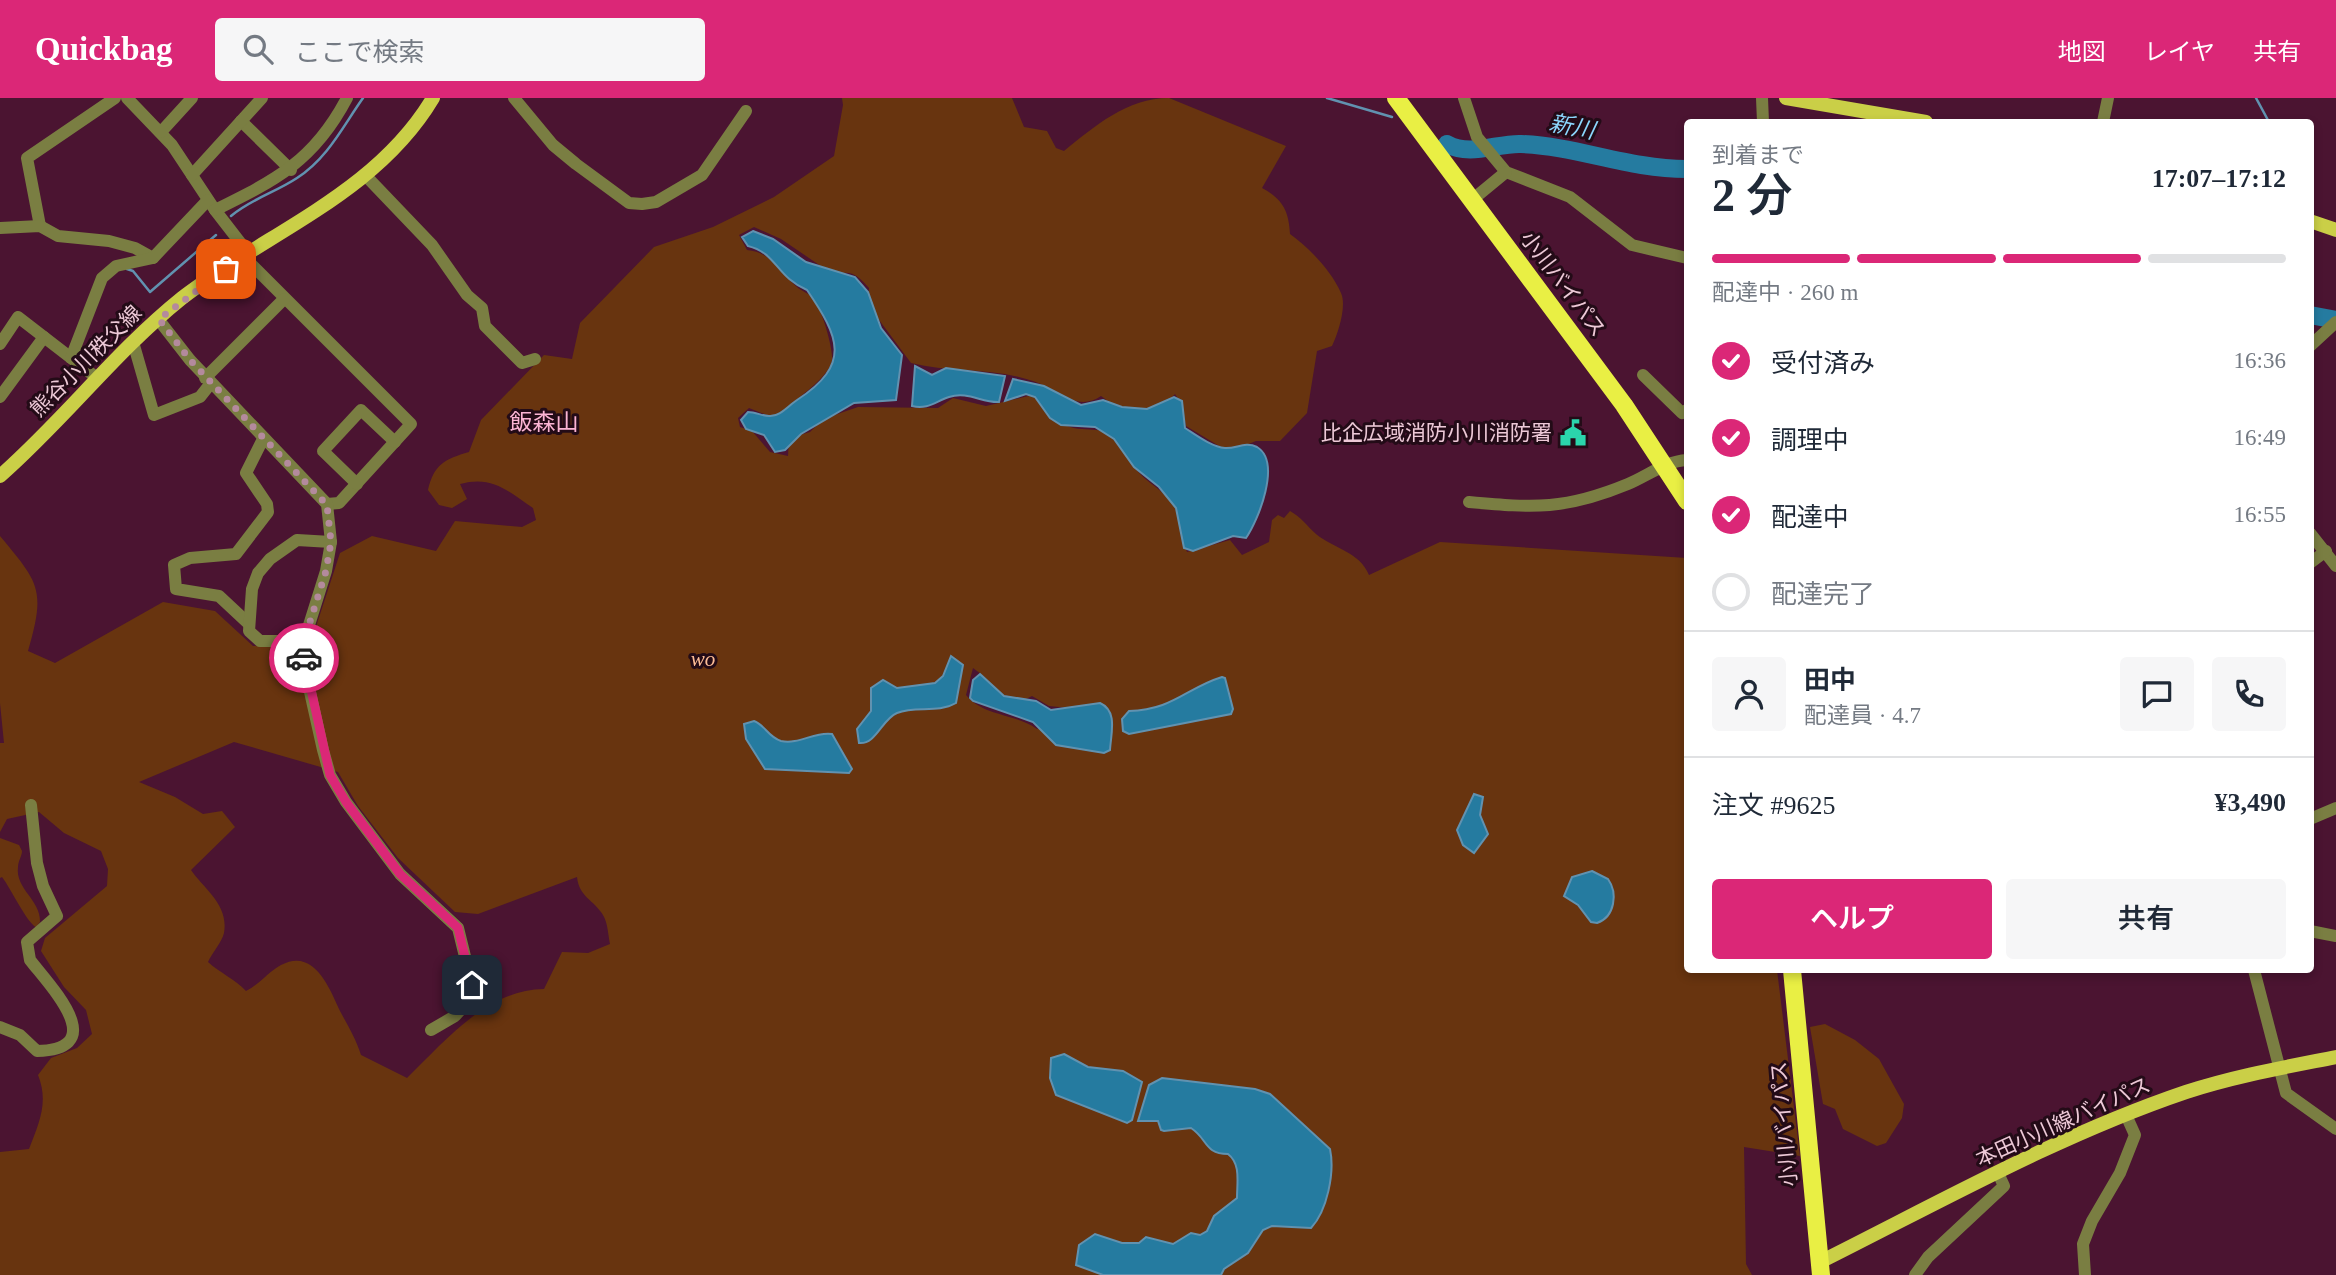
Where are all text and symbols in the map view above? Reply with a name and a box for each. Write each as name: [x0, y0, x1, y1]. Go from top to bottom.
search box: [215, 18, 705, 81]
icon: search: [239, 30, 277, 68]
text: Quickbag: [35, 31, 173, 67]
text: ここで検索: [295, 38, 425, 67]
text: 地図: [2058, 39, 2106, 65]
text: レイヤ: [2144, 39, 2215, 65]
text: 共有: [2253, 39, 2301, 65]
water label: 新川: [1547, 110, 1600, 144]
text: 到着まで: [1712, 143, 1804, 168]
text: 17:07–17:12: [2152, 164, 2286, 193]
text: 2 分: [1712, 170, 1793, 221]
street label: 小川バイパス: [1516, 227, 1610, 341]
pin: [196, 239, 256, 299]
icon: bag: [207, 250, 245, 288]
text: 配達中 · 260 m: [1712, 280, 1858, 305]
street label: 熊谷小川秩父線: [26, 301, 146, 421]
icon: check: [1712, 342, 1750, 380]
text: 16:36: [2234, 348, 2286, 373]
text: 受付済み: [1771, 349, 1875, 378]
district label: 飯森山: [510, 410, 579, 435]
public building icon: 比企広域消防小川消防署: [1558, 418, 1588, 448]
icon: check: [1712, 419, 1750, 457]
place label: 比企広域消防小川消防署: [1321, 421, 1552, 445]
text: 16:49: [2234, 425, 2286, 450]
text: 調理中: [1771, 426, 1849, 455]
icon: check: [1712, 496, 1750, 534]
text: 16:55: [2234, 502, 2286, 527]
text: 配達中: [1771, 503, 1849, 532]
text: 配達完了: [1771, 580, 1875, 609]
courier: [269, 623, 339, 693]
icon: car: [285, 639, 323, 677]
park label: wo: [691, 647, 715, 671]
button: person: [1712, 657, 1786, 731]
button: chat: [2120, 657, 2194, 731]
button: phone: [2212, 657, 2286, 731]
text: 田中: [1804, 666, 1856, 695]
text: 配達員 · 4.7: [1804, 703, 1921, 728]
text: ¥3,490: [2215, 788, 2286, 817]
text: 注文 #9625: [1712, 791, 1836, 820]
button: ヘルプ: [1712, 879, 1992, 959]
button: 共有: [2006, 879, 2286, 959]
pin: [442, 955, 502, 1015]
icon: home: [453, 966, 491, 1004]
street label: 小川バイパス: [1767, 1060, 1801, 1188]
street label: 本田小川線バイパス: [1972, 1073, 2154, 1171]

